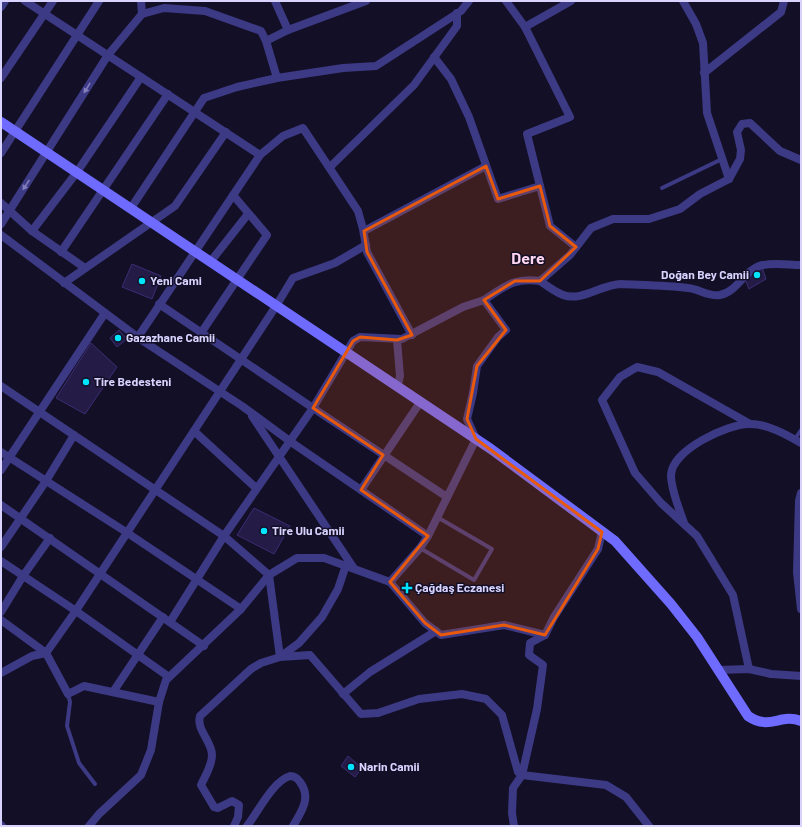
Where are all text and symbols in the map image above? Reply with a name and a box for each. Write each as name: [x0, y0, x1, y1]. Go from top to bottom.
one-way arrow: [83, 83, 91, 93]
one-way arrow: [22, 180, 30, 190]
district label: Dere: [511, 248, 545, 267]
place label: Doğan Bey Camii: [661, 267, 749, 281]
marker: Doğan Bey Camii: [752, 270, 762, 280]
place label: Yeni Cami: [150, 273, 202, 287]
marker: Yeni Cami: [137, 276, 147, 286]
place label: Gazazhane Camii: [126, 330, 215, 344]
marker: Gazazhane Camii: [113, 333, 123, 343]
place label: Tire Bedesteni: [94, 374, 171, 388]
marker: Tire Bedesteni: [81, 377, 91, 387]
place label: Tire Ulu Camii: [272, 523, 345, 537]
marker: Tire Ulu Camii: [259, 526, 269, 536]
place label: Çağdaş Eczanesi: [415, 580, 504, 594]
marker: Çağdaş Eczanesi: [402, 583, 412, 593]
place label: Narin Camii: [359, 759, 420, 773]
marker: Narin Camii: [346, 762, 356, 772]

